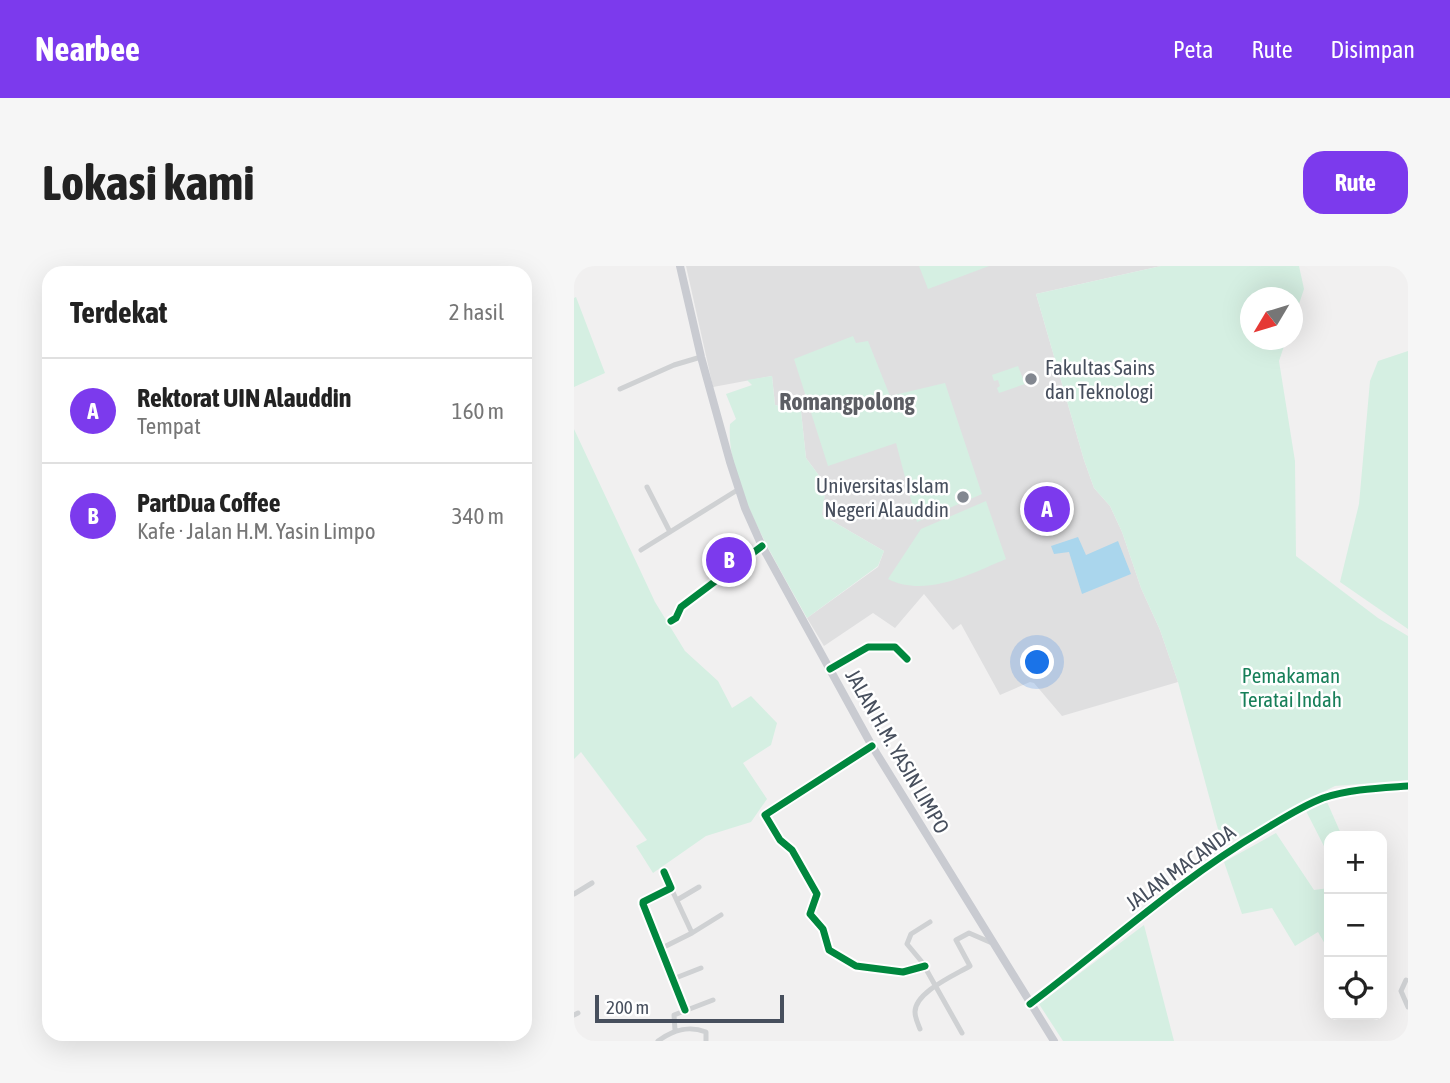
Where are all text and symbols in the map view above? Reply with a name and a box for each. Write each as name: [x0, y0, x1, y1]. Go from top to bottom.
text: Nearbee: [35, 30, 140, 68]
text: Peta: [1173, 36, 1213, 63]
text: Rute: [1251, 36, 1293, 63]
text: Disimpan: [1331, 36, 1415, 63]
button: Rute: [1303, 151, 1408, 214]
text: Lokasi kami: [42, 154, 255, 210]
north arrow: [1240, 287, 1303, 350]
text: Terdekat: [70, 295, 167, 329]
text: 2 hasil: [449, 299, 504, 325]
place label: Fakultas Sains dan Teknologi: [1045, 355, 1155, 403]
marker: Fakultas Sains dan Teknologi: [1023, 371, 1039, 387]
text: Rektorat UIN Alauddin: [137, 383, 351, 413]
district label: Romangpolong: [779, 388, 916, 415]
text: A: [87, 398, 99, 424]
text: 160 m: [452, 398, 504, 424]
text: Tempat: [137, 413, 201, 439]
place label: Universitas Islam Negeri Alauddin: [816, 473, 949, 521]
pin: A: [1024, 483, 1070, 535]
text: PartDua Coffee: [137, 488, 280, 518]
marker: Universitas Islam Negeri Alauddin: [955, 489, 971, 505]
text: B: [88, 503, 98, 529]
text: 340 m: [452, 503, 504, 529]
text: Kafe · Jalan H.M. Yasin Limpo: [137, 518, 376, 544]
pin: B: [706, 534, 752, 586]
your location: [1020, 645, 1054, 679]
park label: Pemakaman Teratai Indah: [1240, 663, 1342, 711]
street label: JALAN H.M. YASIN LIMPO: [841, 665, 955, 837]
street label: JALAN MACANDA: [1121, 819, 1240, 915]
map controls: [1324, 831, 1387, 1020]
button: +: [1324, 831, 1387, 894]
button: −: [1324, 894, 1387, 957]
button: locate: [1324, 957, 1387, 1020]
scale bar: [595, 992, 784, 1024]
text: 200 m: [606, 996, 649, 1018]

